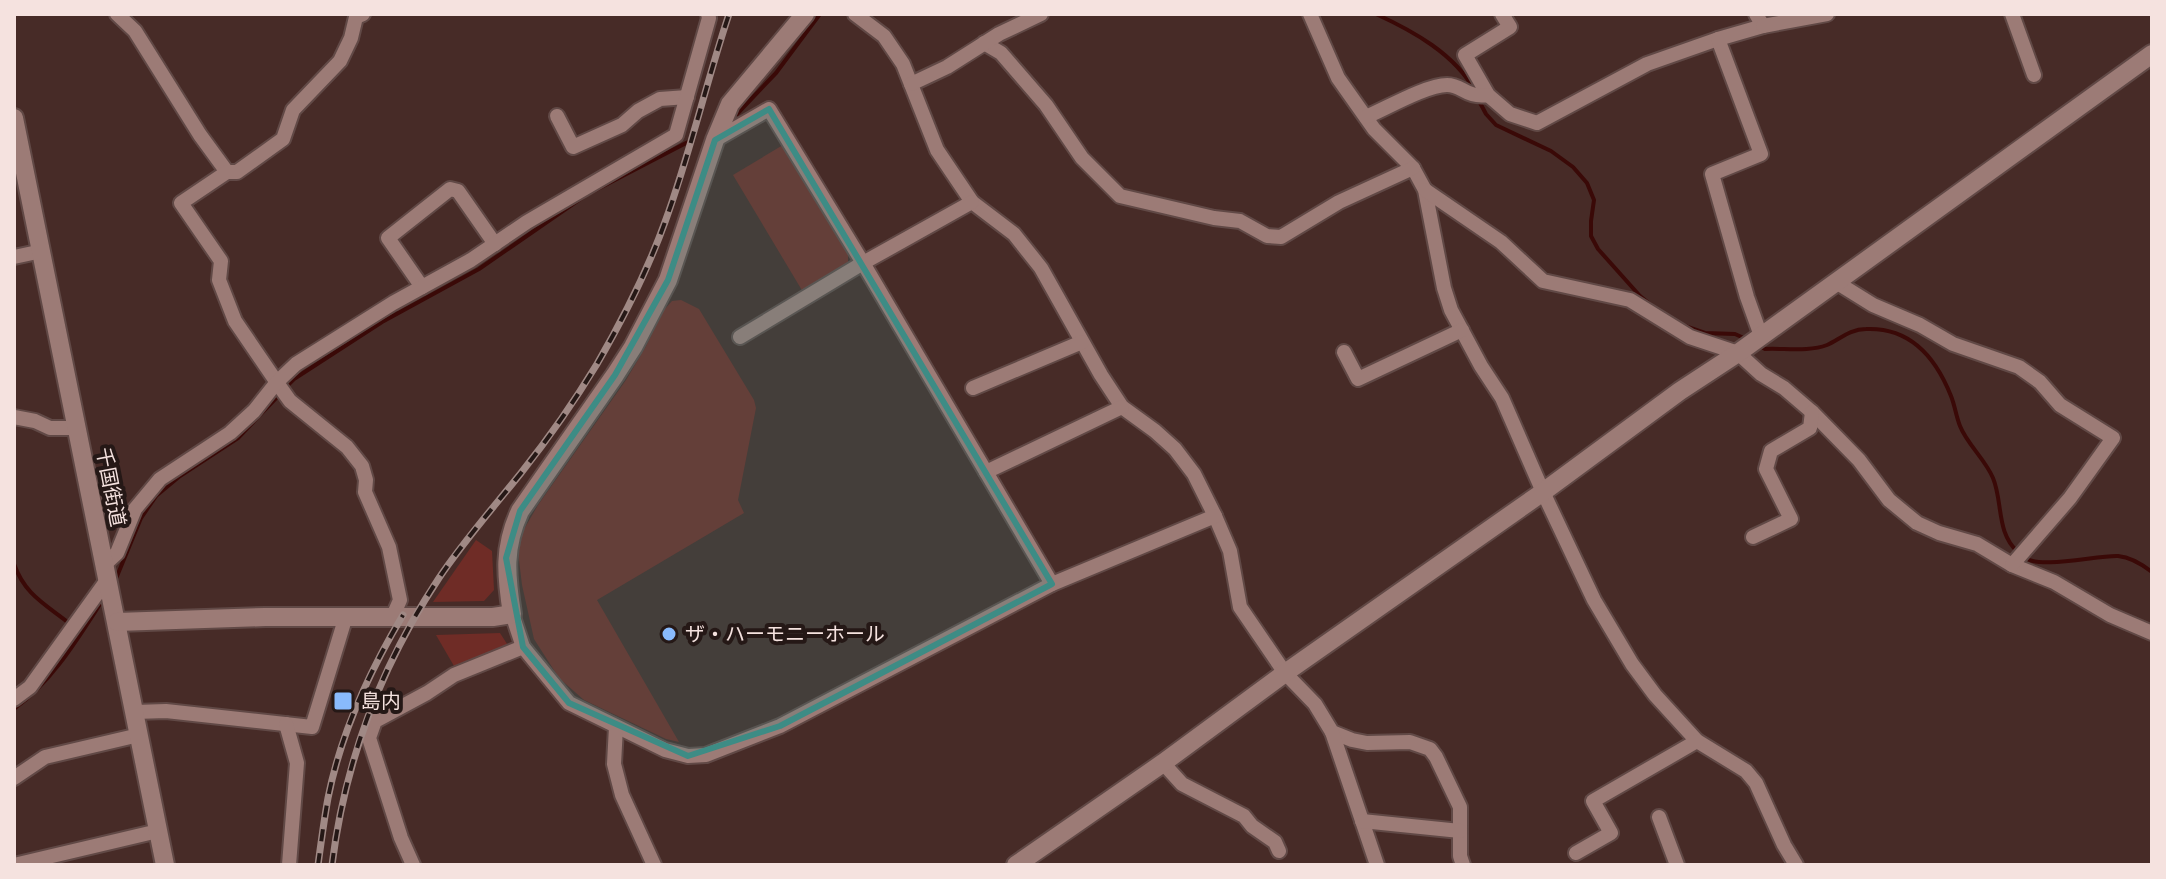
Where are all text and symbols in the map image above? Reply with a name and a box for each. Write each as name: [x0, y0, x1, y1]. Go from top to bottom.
street label: 千国街道: [92, 445, 130, 529]
place label: ザ・ハーモニーホール: [685, 622, 885, 646]
marker: ザ・ハーモニーホール: [660, 625, 678, 643]
place label: 島内: [361, 689, 401, 713]
marker: 島内: [332, 690, 354, 712]

